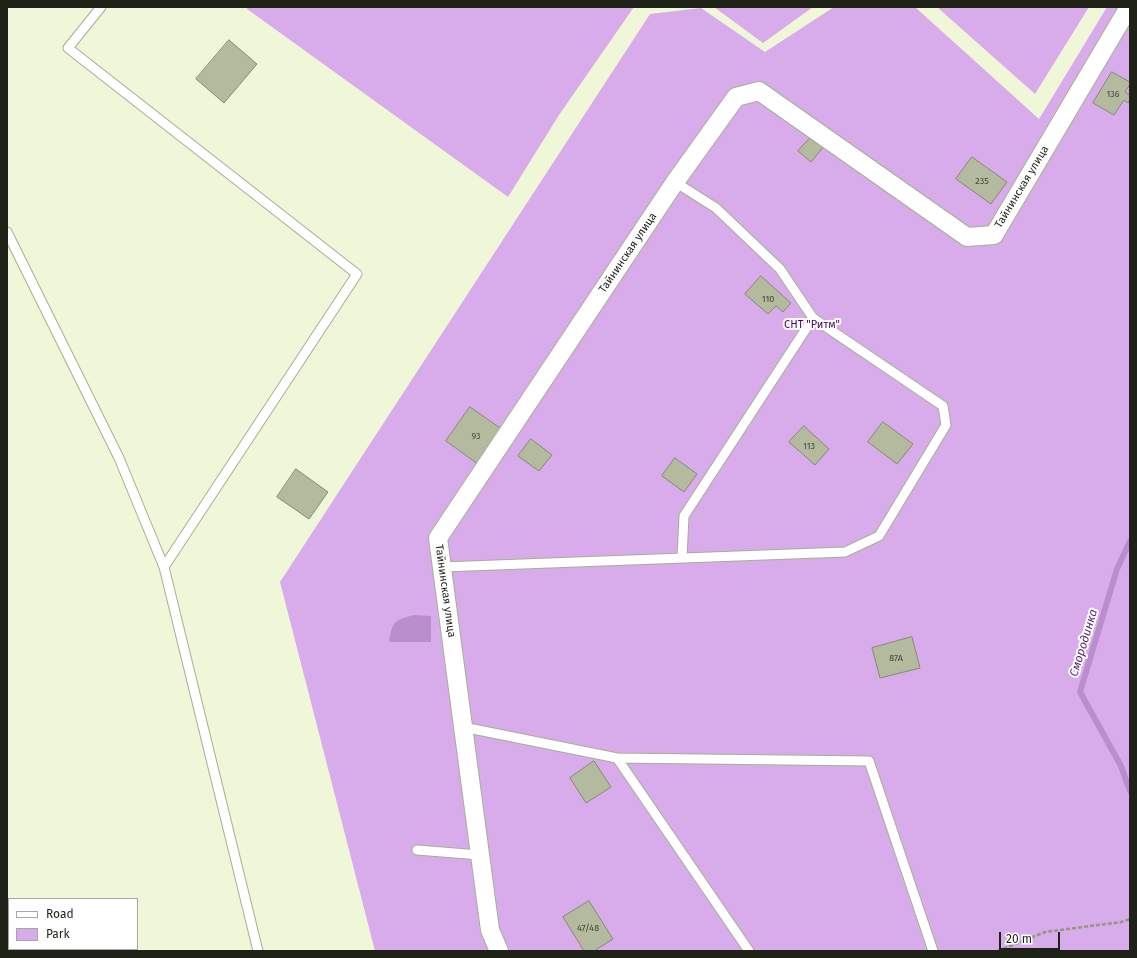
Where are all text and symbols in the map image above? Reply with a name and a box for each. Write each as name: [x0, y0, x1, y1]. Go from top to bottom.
house number: 136: [1106, 89, 1120, 99]
street label: Тайнинская улица: [992, 143, 1052, 231]
house number: 235: [975, 176, 989, 186]
street label: Тайнинская улица: [596, 210, 660, 296]
house number: 110: [762, 294, 774, 304]
park label: СНТ "Ритм": [784, 318, 840, 332]
house number: 93: [471, 431, 481, 441]
house number: 113: [803, 441, 815, 451]
street label: Тайнинская улица: [432, 544, 458, 638]
water label: Смородинка: [1067, 608, 1101, 678]
house number: 87А: [889, 653, 903, 663]
legend: [8, 898, 138, 950]
text: Road: [46, 907, 74, 921]
house number: 47/48: [577, 923, 599, 933]
scale bar: [1001, 924, 1062, 950]
text: Park: [46, 927, 70, 941]
text: 20 m: [1006, 932, 1032, 946]

